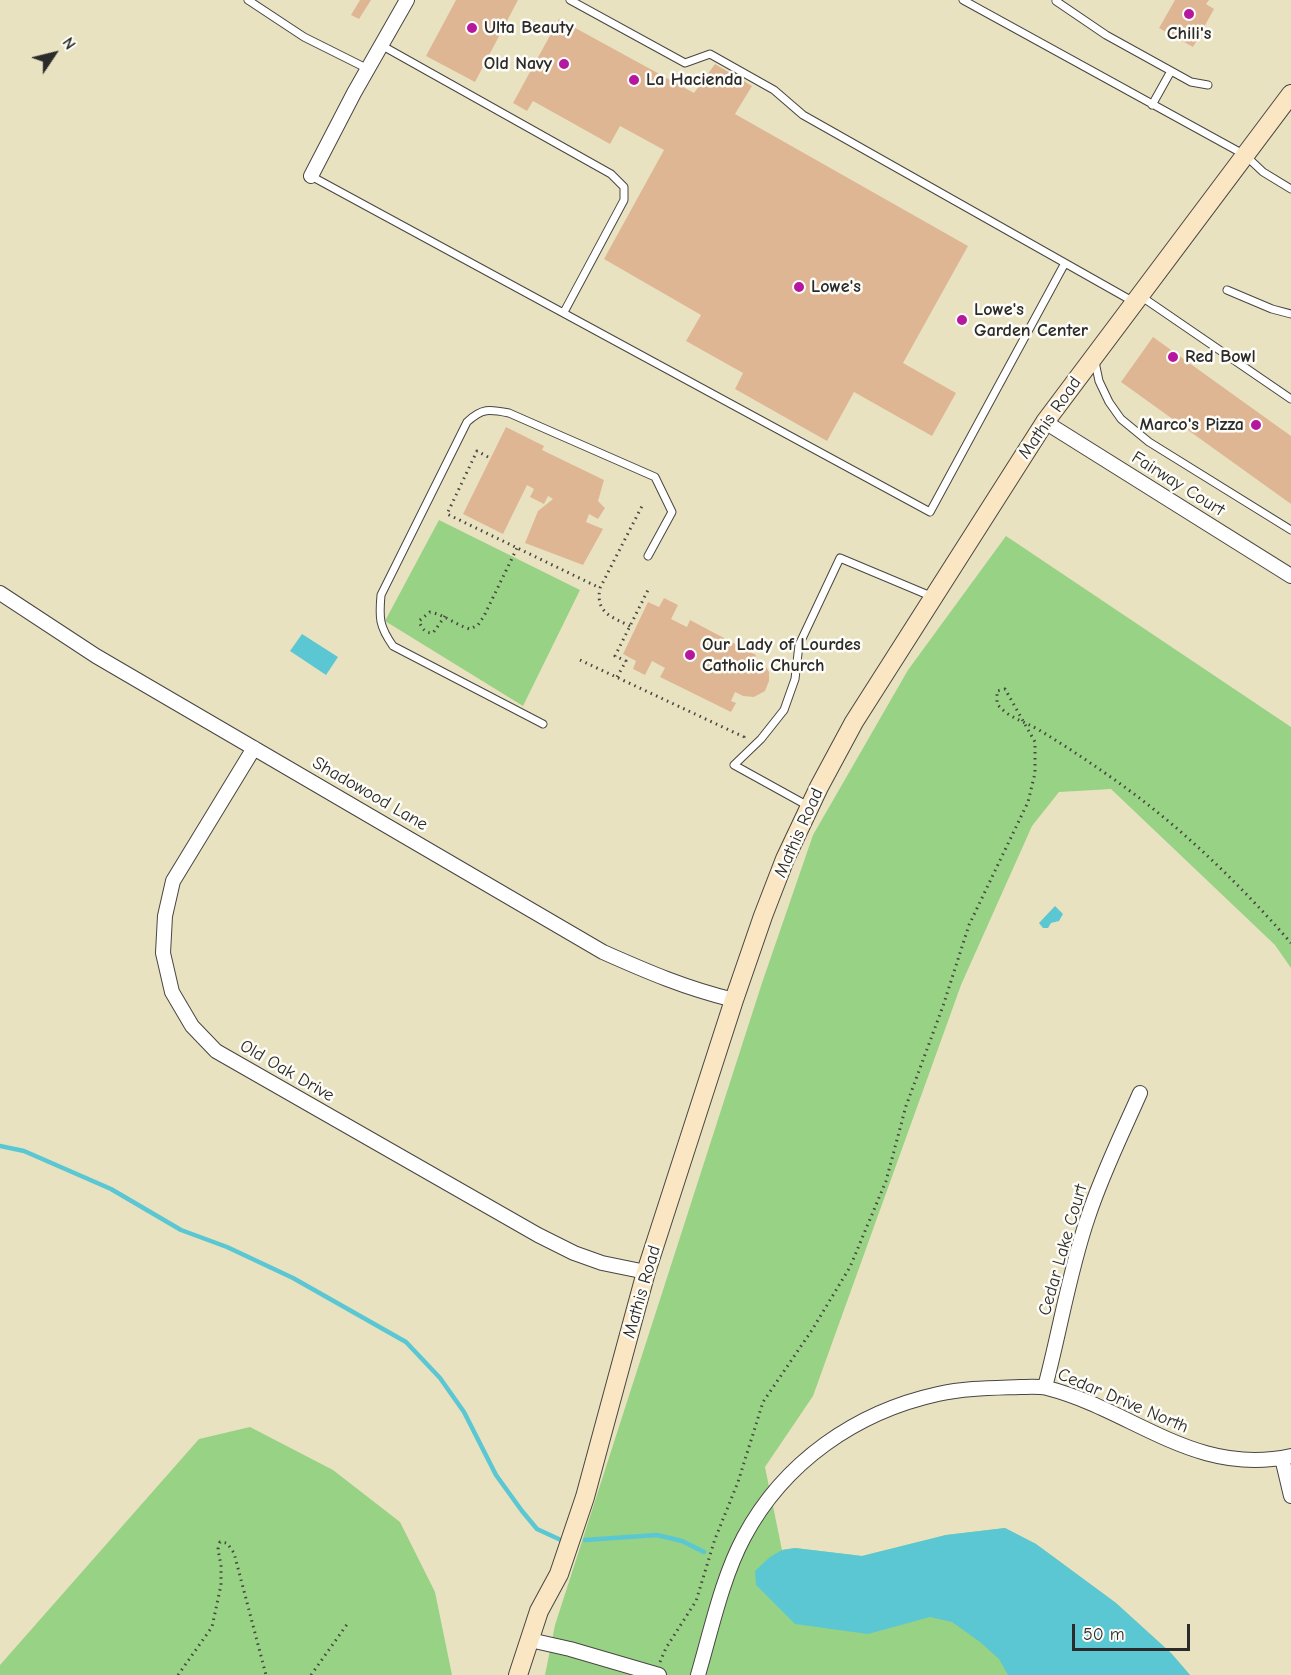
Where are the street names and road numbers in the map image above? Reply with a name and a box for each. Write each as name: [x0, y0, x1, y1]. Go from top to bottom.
street label: Mathis Road: [1014, 373, 1086, 463]
street label: Fairway Court: [1127, 447, 1229, 521]
street label: Shadowood Lane: [308, 752, 432, 836]
street label: Mathis Road: [770, 785, 828, 881]
street label: Old Oak Drive: [236, 1035, 338, 1107]
street label: Cedar Lake Court: [1034, 1182, 1092, 1318]
street label: Mathis Road: [618, 1243, 666, 1341]
street label: Cedar Drive North: [1054, 1364, 1192, 1438]

